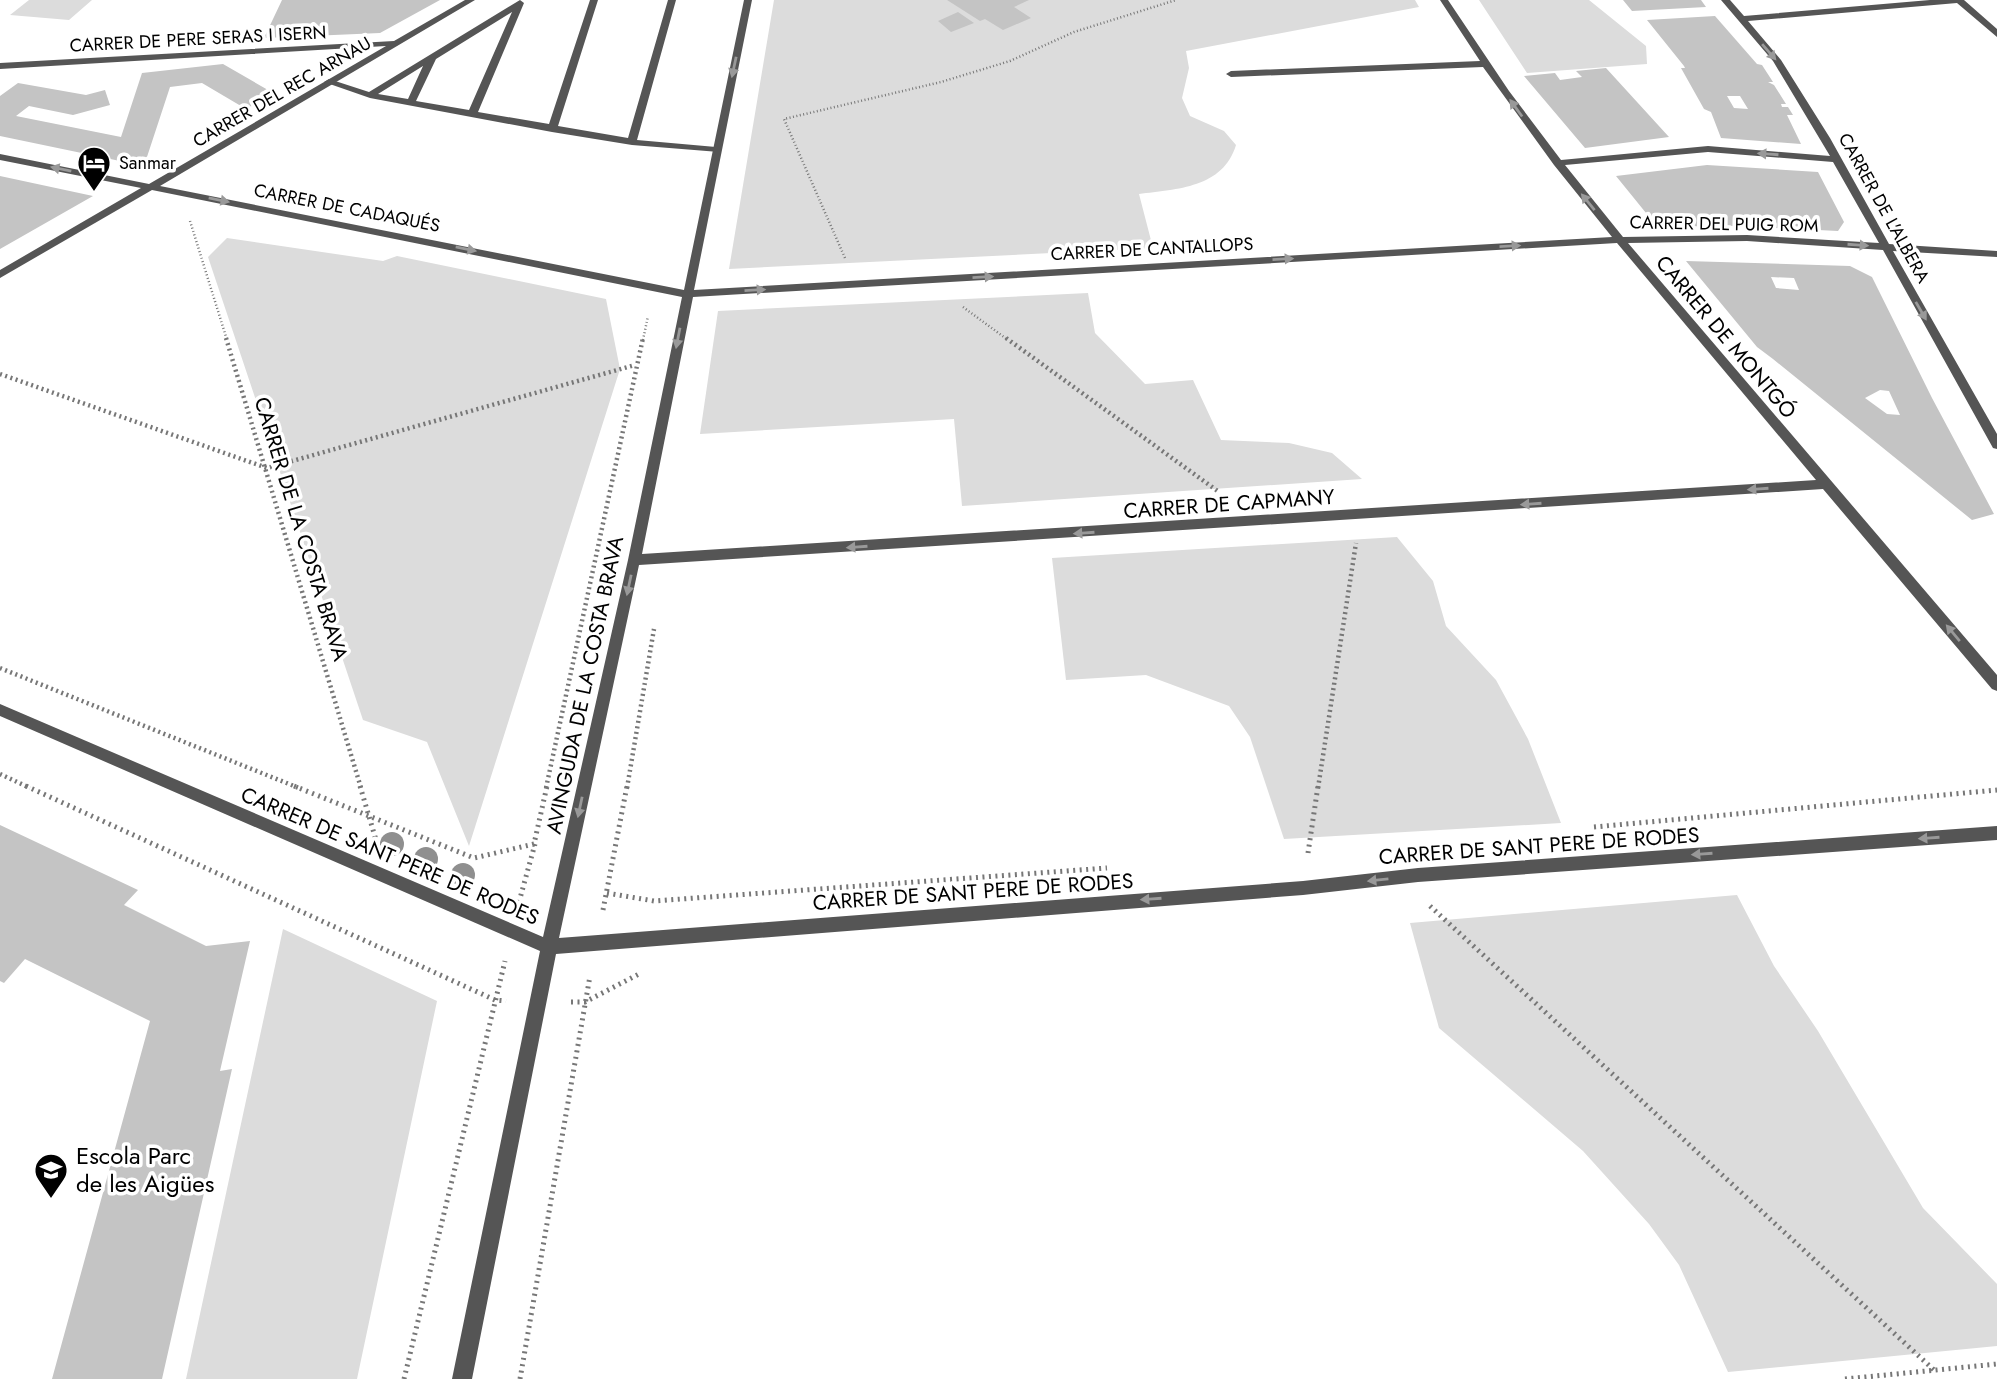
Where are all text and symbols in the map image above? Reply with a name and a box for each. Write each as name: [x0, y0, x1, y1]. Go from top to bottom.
street label: CARRER DE PERE SERAS I ISERN: [69, 19, 327, 59]
street label: CARRER DEL REC ARNAU: [188, 30, 376, 154]
one-way arrow: [1761, 43, 1777, 61]
one-way arrow: [728, 56, 739, 78]
one-way arrow: [1509, 99, 1523, 118]
street label: CARRER DE L'ALBERA: [1832, 128, 1936, 288]
hotel icon: Sanmar: [75, 144, 113, 193]
one-way arrow: [1757, 148, 1779, 159]
place label: Sanmar: [119, 150, 177, 176]
one-way arrow: [50, 164, 72, 175]
street label: CARRER DE CADAQUÉS: [252, 177, 442, 239]
one-way arrow: [1580, 193, 1595, 211]
one-way arrow: [208, 195, 230, 206]
street label: CARRER DEL PUIG ROM: [1629, 209, 1819, 239]
street label: CARRER DE CANTALLOPS: [1050, 231, 1254, 267]
one-way arrow: [1847, 240, 1869, 251]
one-way arrow: [1499, 241, 1521, 252]
one-way arrow: [455, 244, 477, 255]
street label: CARRER DE MONTGÓ: [1649, 249, 1803, 425]
one-way arrow: [1272, 254, 1294, 265]
one-way arrow: [972, 271, 994, 282]
one-way arrow: [745, 284, 767, 295]
one-way arrow: [1915, 302, 1927, 321]
one-way arrow: [673, 327, 684, 349]
street label: CARRER DE LA COSTA BRAVA: [247, 393, 356, 665]
street label: CARRER DE CAPMANY: [1122, 482, 1336, 526]
one-way arrow: [1747, 483, 1769, 494]
one-way arrow: [1520, 498, 1542, 509]
one-way arrow: [1073, 527, 1095, 538]
street label: AVINGUDA DE LA COSTA BRAVA: [539, 533, 631, 837]
one-way arrow: [846, 541, 868, 552]
one-way arrow: [623, 574, 634, 596]
one-way arrow: [1945, 624, 1961, 642]
street label: CARRER DE SANT PERE DE RODES: [236, 779, 544, 933]
one-way arrow: [574, 796, 585, 818]
street label: CARRER DE SANT PERE DE RODES: [1378, 820, 1700, 872]
one-way arrow: [1918, 832, 1940, 843]
one-way arrow: [1691, 849, 1713, 860]
street label: CARRER DE SANT PERE DE RODES: [812, 866, 1134, 918]
one-way arrow: [1366, 874, 1388, 885]
one-way arrow: [1140, 894, 1162, 905]
place label: Escola Parc de les Aigües: [76, 1138, 214, 1201]
school or university icon: Escola Parc de les Aigües: [32, 1151, 70, 1200]

